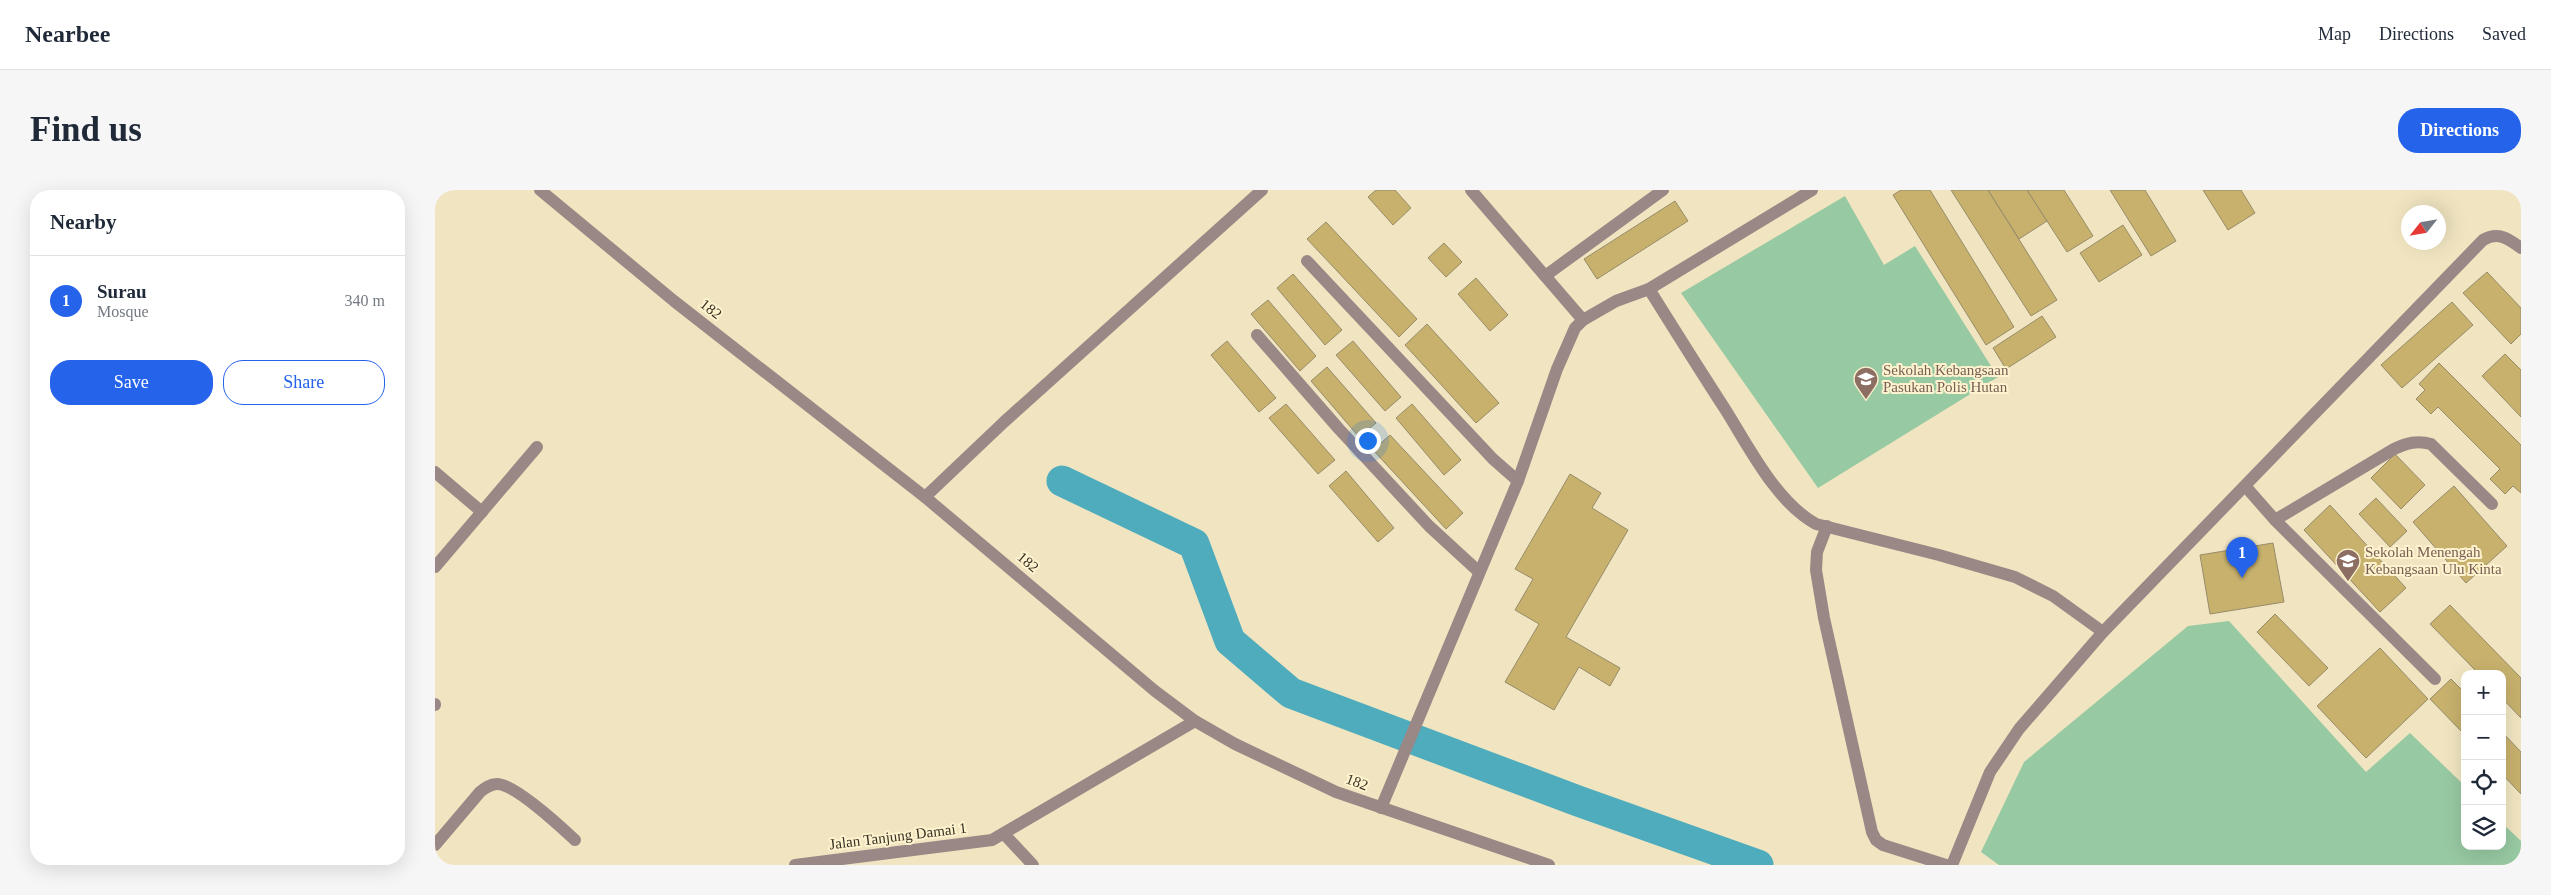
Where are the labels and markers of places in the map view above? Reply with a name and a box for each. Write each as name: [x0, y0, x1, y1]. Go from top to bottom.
place label: Sekolah Kebangsaan Pasukan Polis Hutan: [1883, 362, 2009, 395]
school or university icon: Sekolah Kebangsaan Pasukan Polis Hutan: [1853, 366, 1879, 400]
pin: 1: [2226, 537, 2258, 578]
place label: Sekolah Menengah Kebangsaan Ulu Kinta: [2365, 544, 2502, 577]
school or university icon: Sekolah Menengah Kebangsaan Ulu Kinta: [2335, 548, 2361, 582]

